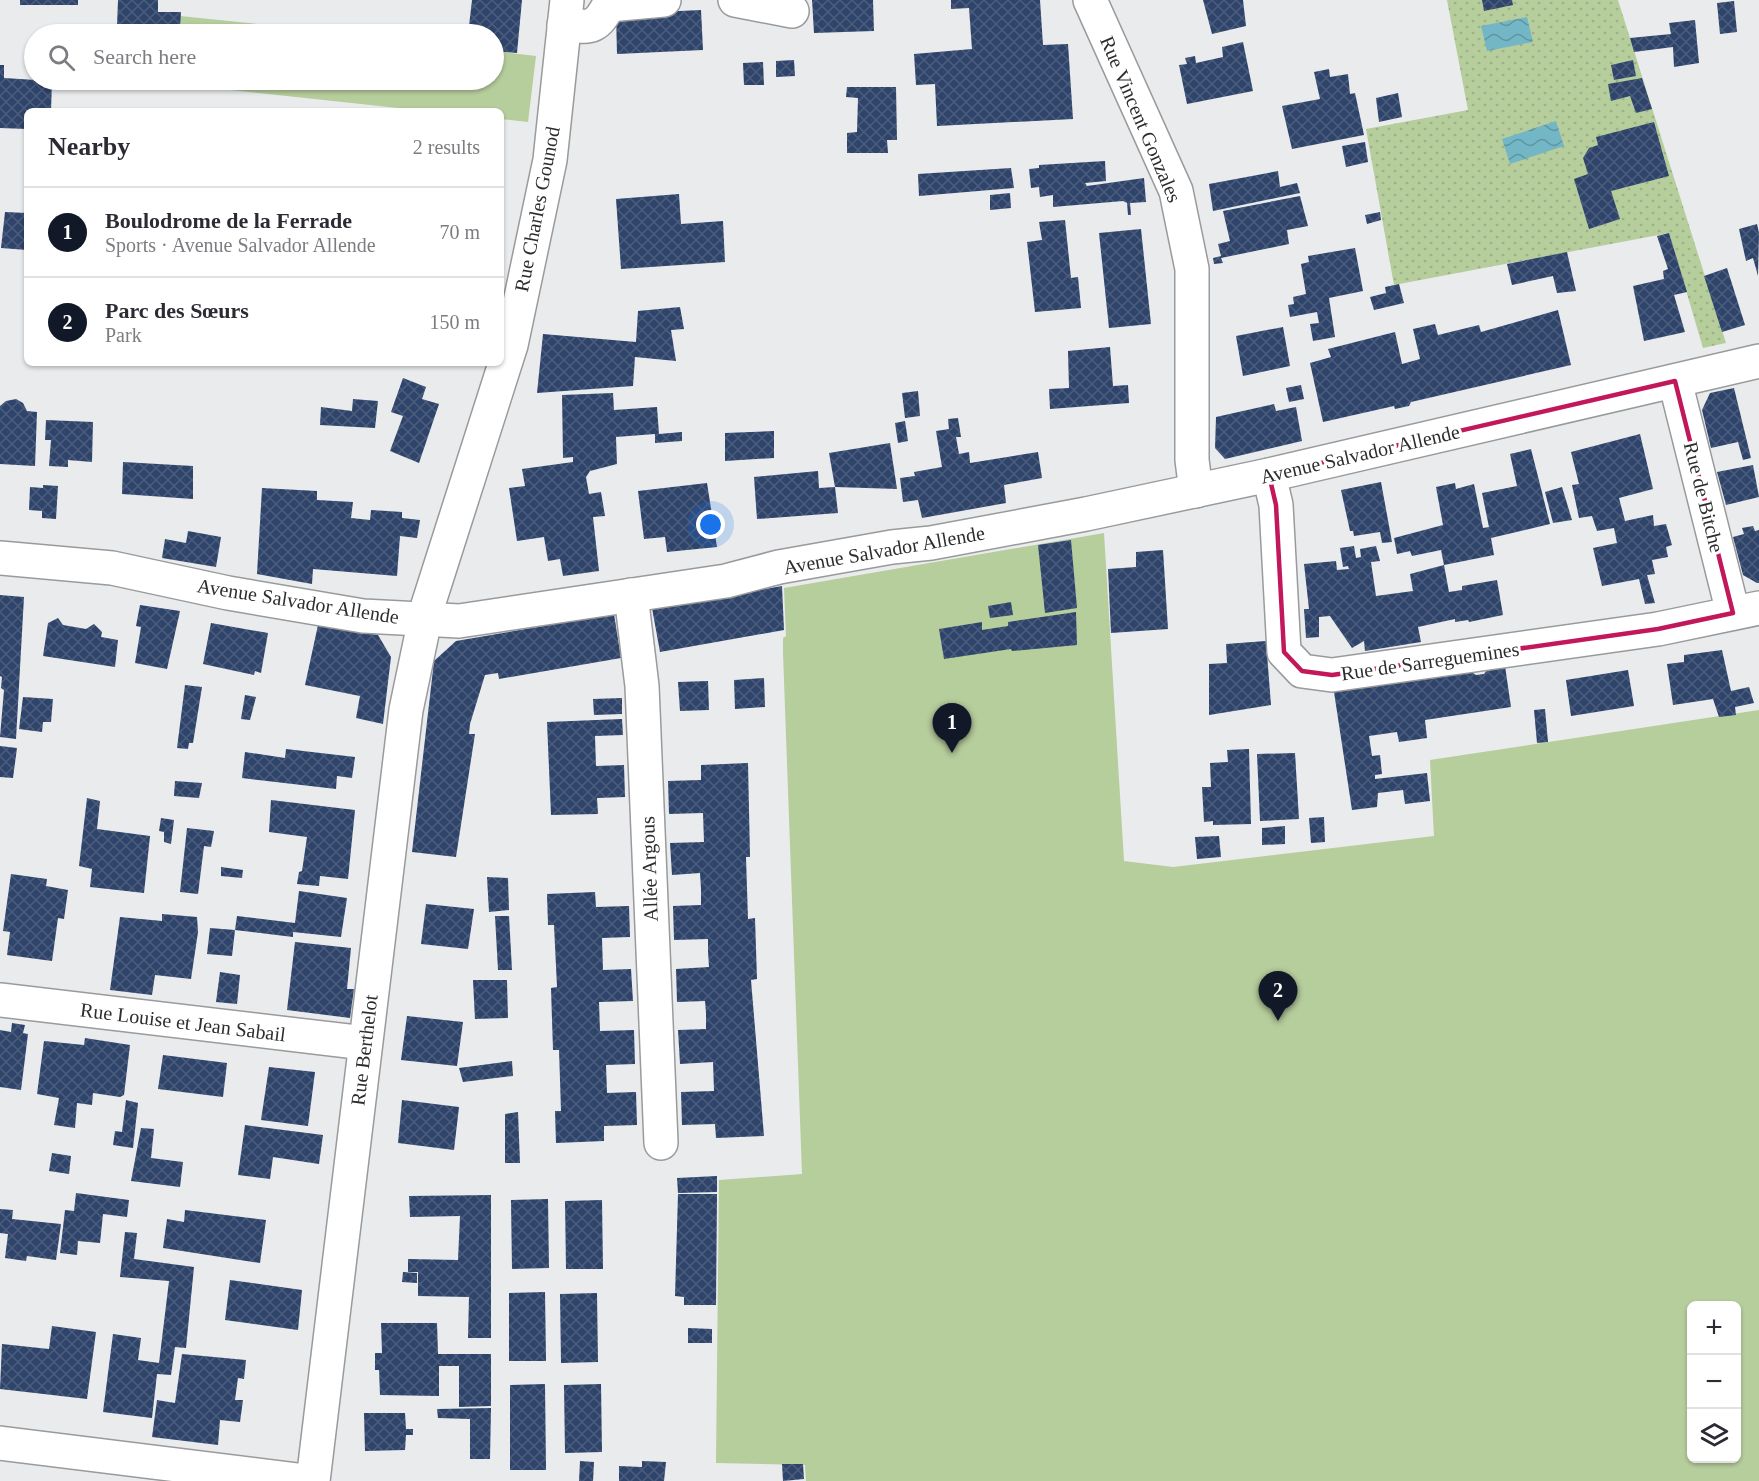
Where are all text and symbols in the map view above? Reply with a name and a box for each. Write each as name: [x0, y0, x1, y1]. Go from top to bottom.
search box: [24, 24, 504, 90]
street label: Rue Vincent Gonzales: [1096, 33, 1186, 206]
icon: search: [45, 41, 78, 74]
text: Search here: [93, 44, 196, 69]
street label: Rue Charles Gounod: [510, 125, 564, 293]
text: Nearby: [48, 132, 130, 161]
text: 2 results: [413, 136, 480, 158]
text: Boulodrome de la Ferrade: [105, 208, 352, 233]
text: 1: [63, 221, 73, 243]
text: 70 m: [439, 221, 480, 243]
text: Sports · Avenue Salvador Allende: [105, 234, 376, 256]
text: Parc des Sœurs: [105, 298, 249, 323]
text: 2: [63, 311, 73, 333]
text: 150 m: [429, 311, 480, 333]
text: Park: [105, 324, 142, 346]
street label: Avenue Salvador Allende: [1258, 420, 1462, 488]
street label: Rue de Bitche: [1680, 439, 1728, 555]
your location: [696, 510, 725, 539]
street label: Avenue Salvador Allende: [782, 521, 986, 579]
street label: Avenue Salvador Allende: [196, 574, 401, 628]
street label: Rue de Sarreguemines: [1339, 638, 1521, 685]
pin: 1: [932, 704, 972, 753]
street label: Allée Argous: [636, 816, 663, 922]
pin: 2: [1258, 972, 1298, 1021]
street label: Rue Berthelot: [346, 993, 382, 1107]
street label: Rue Louise et Jean Sabail: [79, 998, 287, 1046]
map controls: [1687, 1301, 1741, 1463]
button: +: [1687, 1301, 1741, 1355]
button: −: [1687, 1355, 1741, 1409]
button: layers: [1687, 1409, 1741, 1463]

